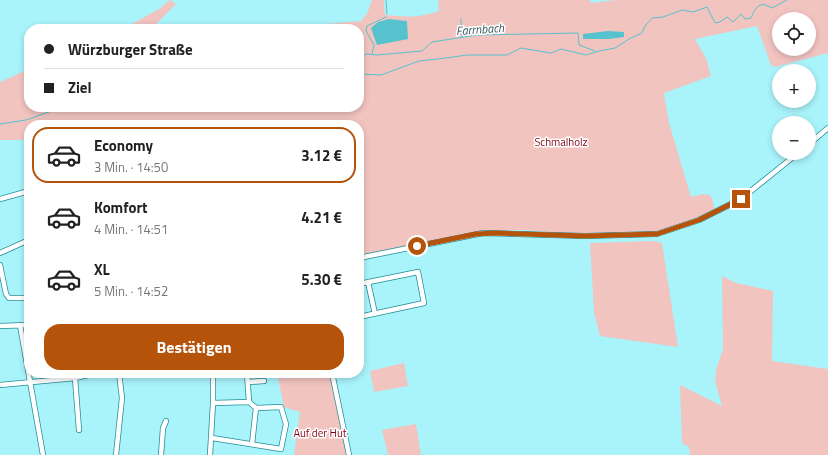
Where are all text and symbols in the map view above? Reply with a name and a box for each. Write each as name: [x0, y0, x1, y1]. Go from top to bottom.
map controls: [772, 12, 816, 160]
button: locate: [772, 12, 816, 56]
water label: Farrnbach: [455, 18, 506, 40]
text: Würzburger Straße: [68, 38, 193, 61]
button: +: [772, 64, 816, 108]
text: Ziel: [68, 76, 92, 99]
button: −: [772, 116, 816, 160]
text: Economy: [94, 134, 153, 157]
park label: Schmalholz: [534, 134, 588, 150]
icon: car: [46, 137, 82, 173]
text: 3.12 €: [301, 144, 342, 167]
text: 3 Min. · 14:50: [94, 157, 168, 177]
route end: [732, 190, 750, 208]
text: Komfort: [94, 196, 148, 219]
icon: car: [46, 199, 82, 235]
text: 4.21 €: [301, 206, 342, 229]
text: 4 Min. · 14:51: [94, 219, 168, 239]
route start: [408, 237, 426, 255]
text: XL: [94, 258, 110, 281]
icon: car: [46, 261, 82, 297]
text: 5.30 €: [301, 268, 342, 291]
text: 5 Min. · 14:52: [94, 281, 168, 301]
button: Bestätigen: [44, 324, 344, 370]
park label: Auf der Hut: [293, 425, 347, 441]

